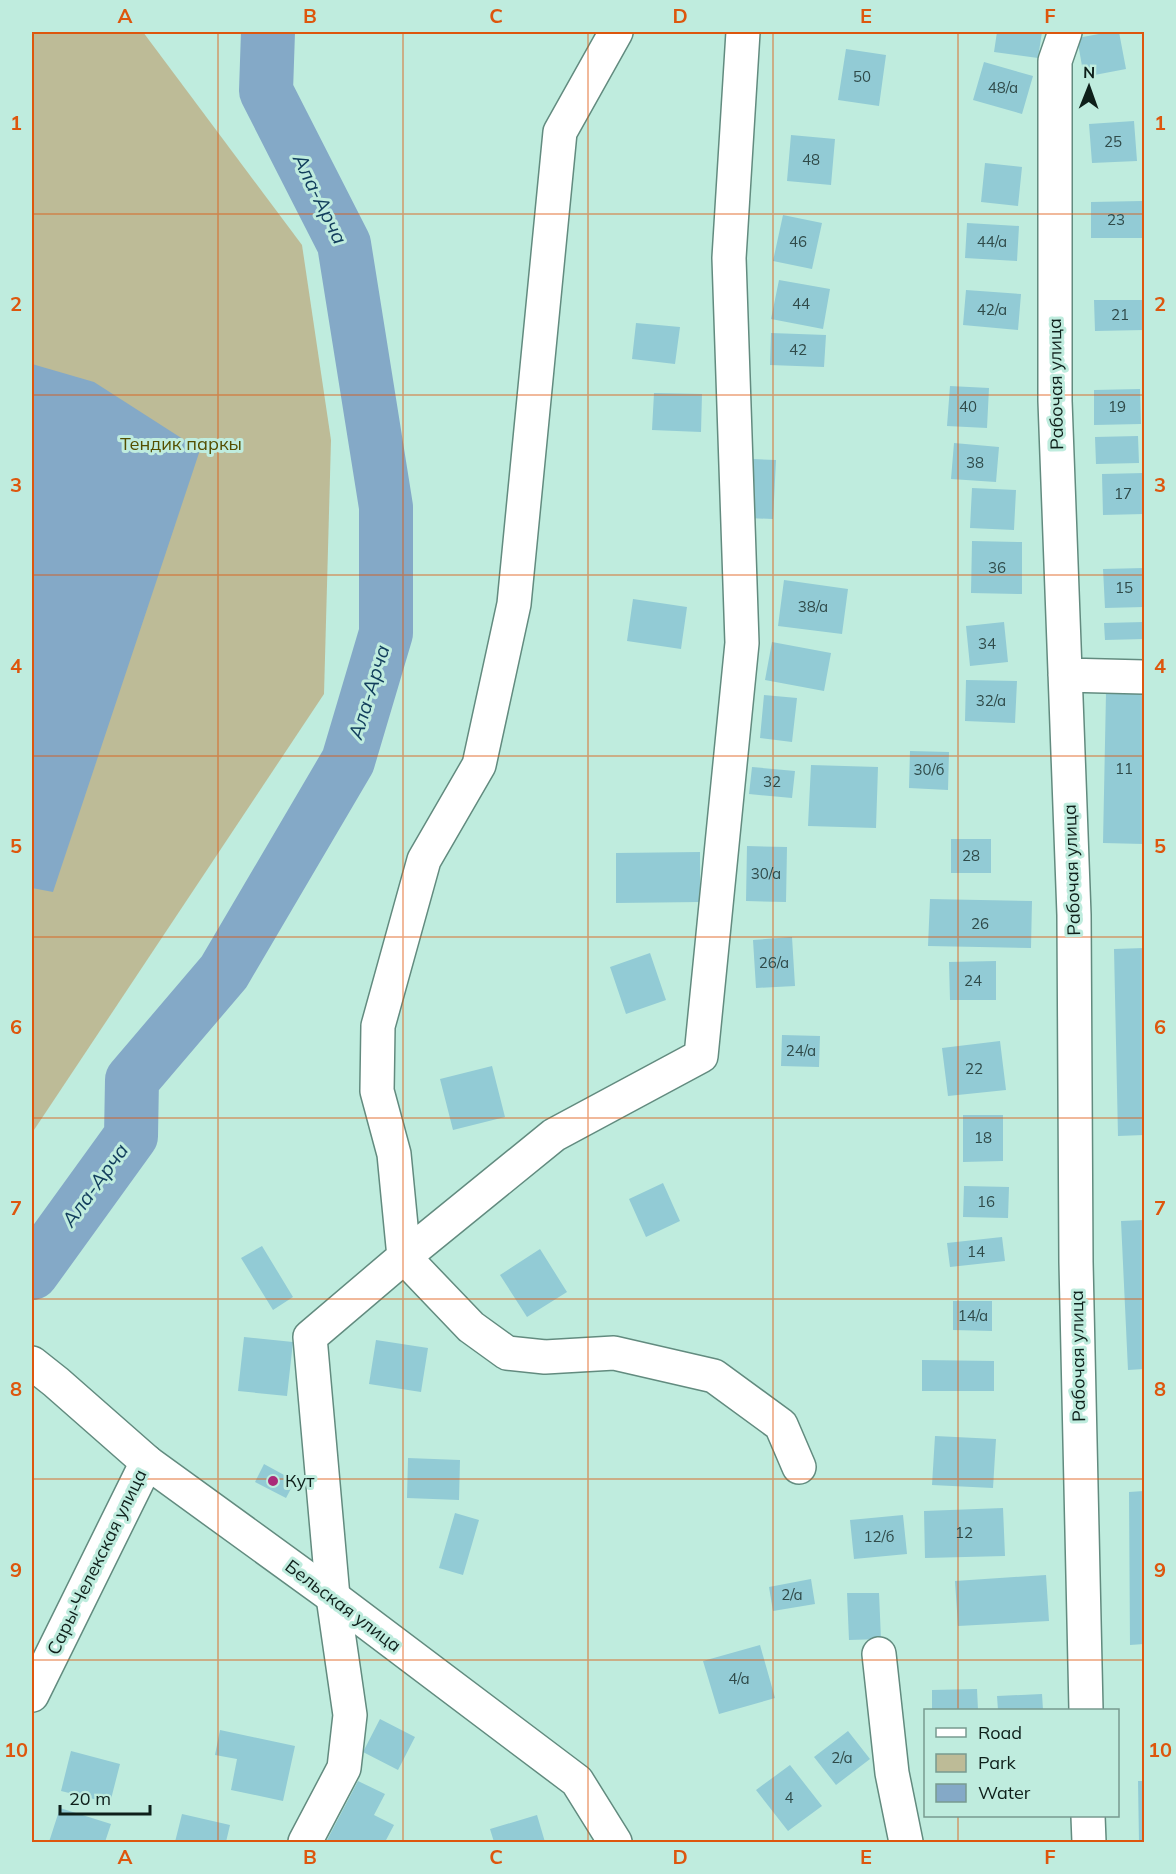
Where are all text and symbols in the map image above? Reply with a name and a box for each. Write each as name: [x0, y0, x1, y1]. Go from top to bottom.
text: A: [118, 3, 133, 28]
text: B: [303, 3, 317, 28]
text: C: [489, 3, 503, 28]
text: D: [672, 3, 688, 28]
text: E: [860, 3, 872, 28]
text: F: [1044, 3, 1056, 28]
north arrow: [1059, 57, 1119, 117]
text: N: [1083, 62, 1095, 82]
house number: 50: [853, 67, 871, 86]
house number: 48/а: [988, 78, 1018, 97]
text: 1: [10, 110, 22, 135]
text: 1: [1154, 110, 1166, 135]
house number: 25: [1104, 132, 1122, 151]
water label: Ала-Арча: [287, 149, 353, 248]
house number: 48: [802, 150, 820, 169]
house number: 23: [1107, 210, 1125, 229]
house number: 46: [789, 232, 807, 251]
house number: 44/а: [977, 232, 1007, 251]
text: 2: [10, 291, 22, 316]
text: 2: [1154, 291, 1166, 316]
house number: 44: [792, 294, 810, 313]
house number: 42/а: [977, 300, 1007, 319]
house number: 21: [1111, 305, 1129, 324]
street label: Рабочая улица: [1043, 318, 1068, 450]
house number: 42: [789, 340, 807, 359]
house number: 40: [959, 397, 977, 416]
house number: 19: [1108, 397, 1126, 416]
park label: Тендик паркы: [120, 432, 242, 455]
house number: 38: [966, 453, 984, 472]
text: 3: [10, 472, 22, 497]
text: 3: [1154, 472, 1166, 497]
house number: 17: [1114, 484, 1132, 503]
house number: 36: [988, 558, 1006, 577]
house number: 15: [1115, 578, 1133, 597]
house number: 38/а: [798, 597, 828, 616]
house number: 34: [978, 634, 996, 653]
water label: Ала-Арча: [342, 642, 395, 743]
text: 4: [10, 653, 22, 678]
text: 4: [1154, 653, 1166, 678]
house number: 32/а: [976, 691, 1006, 710]
house number: 11: [1115, 759, 1133, 778]
house number: 30/б: [913, 760, 945, 779]
house number: 32: [763, 772, 781, 791]
street label: Рабочая улица: [1058, 804, 1085, 936]
text: 5: [10, 833, 22, 858]
text: 5: [1154, 833, 1166, 858]
house number: 28: [962, 846, 980, 865]
house number: 30/а: [751, 864, 781, 883]
house number: 26: [971, 914, 989, 933]
house number: 26/а: [759, 953, 789, 972]
house number: 24: [964, 971, 982, 990]
text: 6: [10, 1014, 22, 1039]
text: 6: [1154, 1014, 1166, 1039]
house number: 24/а: [786, 1041, 816, 1060]
house number: 22: [965, 1059, 983, 1078]
house number: 18: [974, 1128, 992, 1147]
water label: Ала-Арча: [55, 1138, 133, 1232]
house number: 16: [977, 1192, 995, 1211]
text: 7: [10, 1195, 22, 1220]
text: 7: [1154, 1195, 1166, 1220]
house number: 14: [967, 1242, 985, 1261]
street label: Рабочая улица: [1065, 1290, 1090, 1422]
house number: 14/а: [958, 1306, 988, 1325]
text: 8: [10, 1376, 22, 1401]
text: 8: [1154, 1376, 1166, 1401]
street label: Сары-Челекская улица: [42, 1465, 152, 1658]
place label: Кут: [285, 1469, 315, 1492]
marker: Кут: [266, 1474, 280, 1488]
house number: 12: [955, 1523, 973, 1542]
house number: 12/б: [863, 1527, 895, 1546]
street label: Бельская улица: [281, 1554, 406, 1657]
text: 9: [10, 1557, 22, 1582]
text: 9: [1154, 1557, 1166, 1582]
house number: 2/а: [781, 1585, 803, 1604]
house number: 4/а: [728, 1669, 750, 1688]
legend: [924, 1709, 1119, 1817]
text: Road: [978, 1721, 1022, 1744]
text: 10: [4, 1737, 28, 1762]
text: 10: [1148, 1737, 1172, 1762]
house number: 2/а: [831, 1748, 853, 1767]
text: Park: [978, 1751, 1017, 1774]
scale bar: [60, 1778, 150, 1816]
text: Water: [978, 1781, 1031, 1804]
text: 20 m: [69, 1787, 111, 1810]
house number: 4: [784, 1788, 794, 1807]
text: A: [118, 1844, 133, 1869]
text: B: [303, 1844, 317, 1869]
text: C: [489, 1844, 503, 1869]
text: D: [672, 1844, 688, 1869]
text: E: [860, 1844, 872, 1869]
text: F: [1044, 1844, 1056, 1869]

